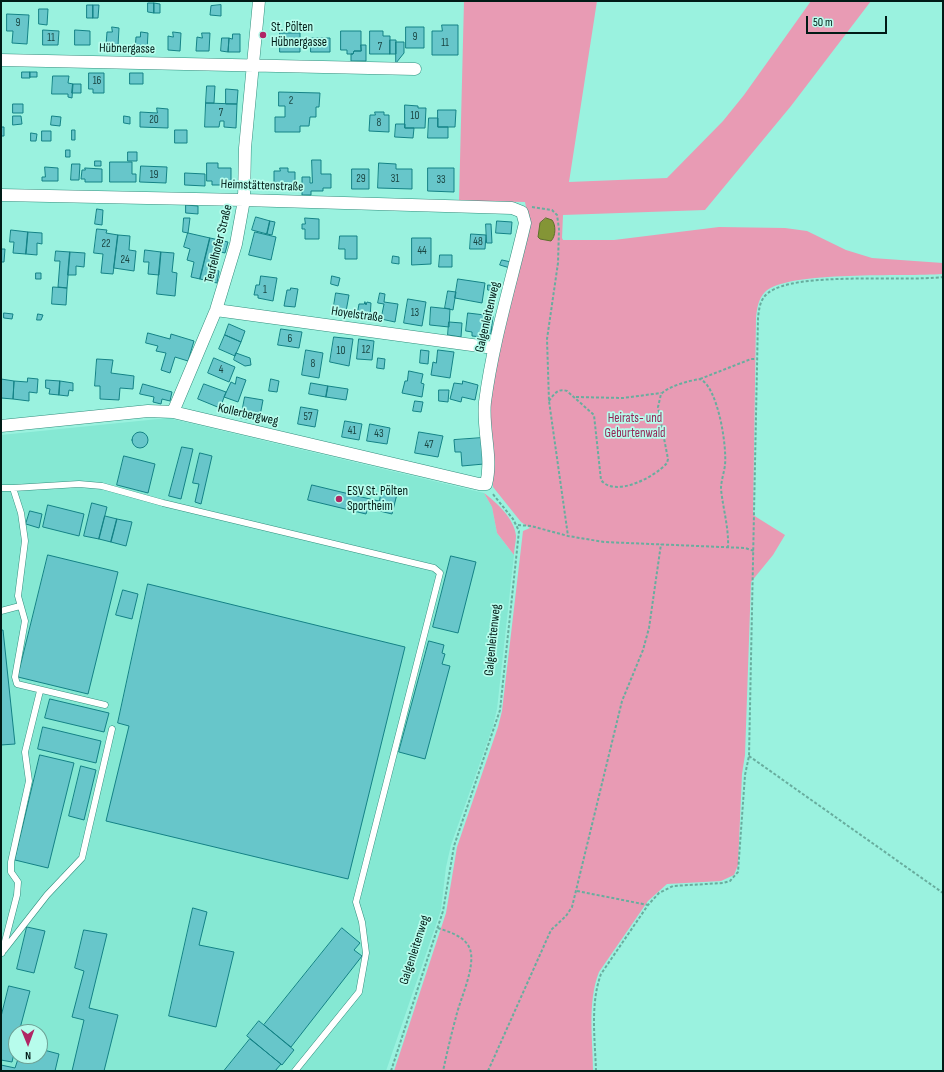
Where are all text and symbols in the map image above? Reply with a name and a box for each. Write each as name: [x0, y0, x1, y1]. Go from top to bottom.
scale bar: [808, 8, 889, 34]
text: 50 m: [813, 15, 833, 30]
house number: 9: [16, 16, 20, 30]
place label: St. Pölten Hübnergasse: [271, 20, 327, 51]
marker: St. Pölten Hübnergasse: [258, 30, 268, 40]
house number: 9: [413, 30, 417, 44]
house number: 11: [47, 31, 55, 45]
house number: 11: [441, 36, 449, 50]
house number: 7: [378, 40, 382, 54]
street label: Hübnergasse: [99, 41, 155, 57]
house number: 16: [93, 74, 101, 88]
house number: 2: [289, 94, 293, 108]
house number: 7: [219, 106, 223, 120]
house number: 10: [411, 109, 419, 123]
house number: 20: [149, 113, 159, 127]
house number: 8: [377, 116, 381, 130]
house number: 19: [150, 168, 158, 182]
house number: 29: [356, 172, 366, 186]
house number: 31: [391, 172, 399, 186]
house number: 33: [436, 173, 446, 187]
street label: Heimstättenstraße: [220, 177, 304, 195]
street label: Teufelhofer Straße: [202, 203, 236, 285]
house number: 48: [473, 235, 483, 249]
house number: 22: [101, 237, 111, 251]
house number: 44: [417, 244, 427, 258]
house number: 24: [120, 253, 130, 267]
street label: Galgenleitenweg: [472, 280, 504, 354]
house number: 1: [263, 283, 267, 297]
street label: Hoyelstraße: [330, 304, 384, 326]
house number: 13: [411, 306, 419, 320]
house number: 6: [288, 332, 292, 346]
house number: 12: [362, 343, 370, 357]
house number: 10: [337, 344, 345, 358]
house number: 8: [311, 357, 315, 371]
house number: 4: [219, 363, 223, 377]
street label: Kollerbergweg: [216, 400, 280, 430]
house number: 57: [304, 410, 312, 424]
park label: Heirats- und Geburtenwald: [604, 411, 666, 442]
house number: 41: [348, 424, 356, 438]
house number: 43: [374, 427, 384, 441]
house number: 47: [425, 438, 433, 452]
place label: ESV St. Pölten Sportheim: [347, 484, 408, 515]
marker: ESV St. Pölten Sportheim: [334, 494, 344, 504]
street label: Galgenleitenweg: [481, 603, 505, 677]
street label: Galgenleitenweg: [396, 913, 434, 987]
north arrow: [8, 1024, 48, 1064]
text: N: [25, 1049, 31, 1062]

